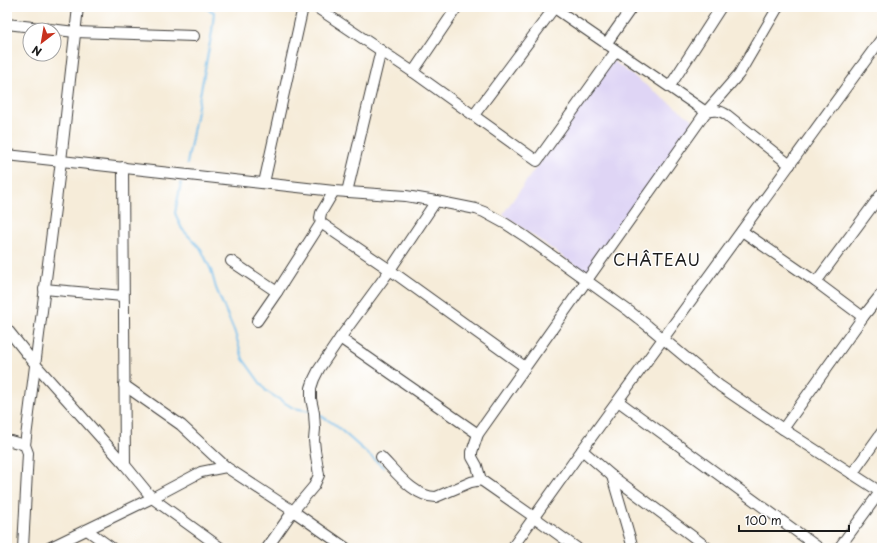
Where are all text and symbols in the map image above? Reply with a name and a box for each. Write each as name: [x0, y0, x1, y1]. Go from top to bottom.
north arrow: [22, 22, 62, 62]
text: N: [28, 41, 45, 61]
district label: CHÂTEAU: [613, 247, 701, 271]
scale bar: [739, 507, 849, 533]
text: 100 m: [745, 511, 782, 529]

